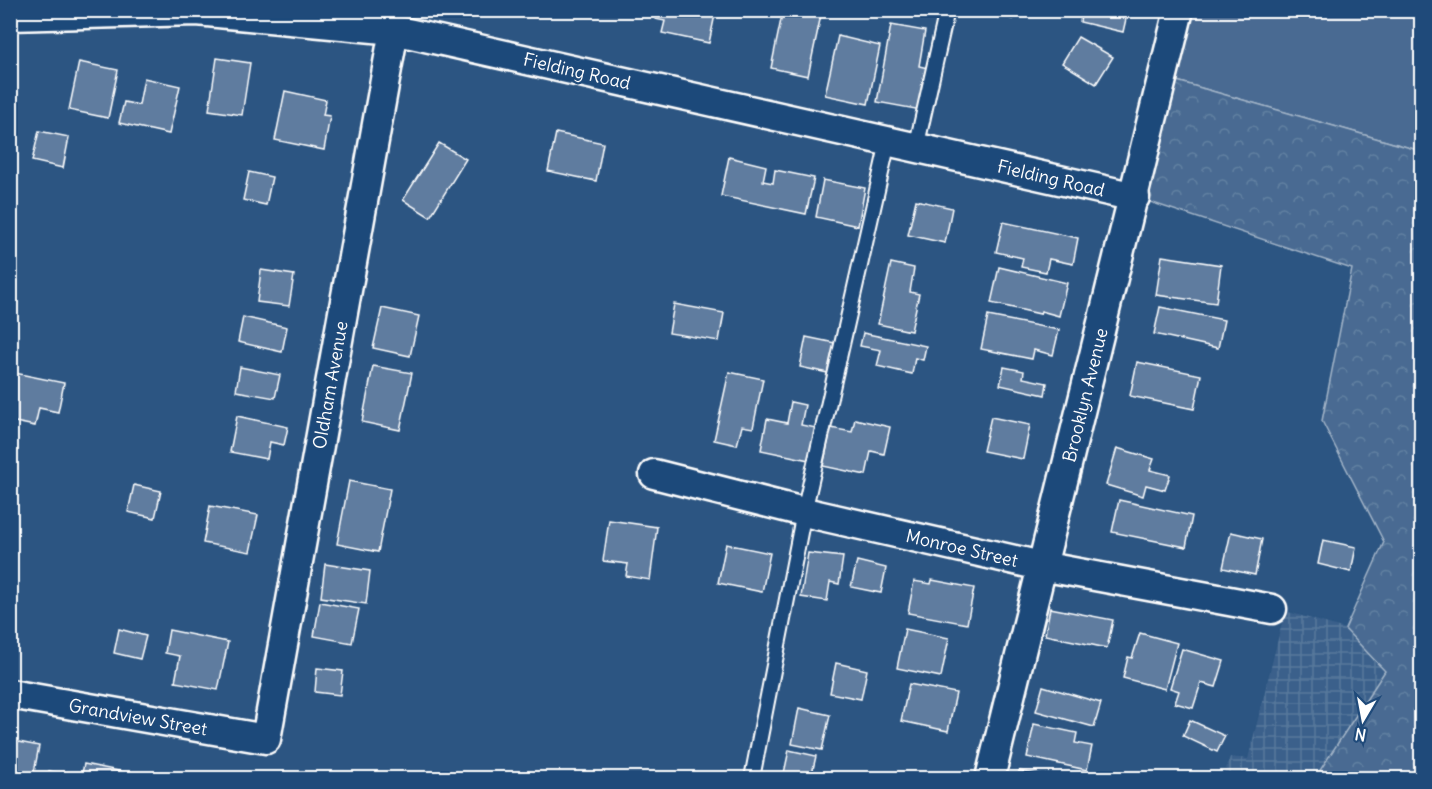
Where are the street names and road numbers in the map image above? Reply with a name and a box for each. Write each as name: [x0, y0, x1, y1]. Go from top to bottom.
street label: Fielding Road: [521, 47, 633, 95]
street label: Fielding Road: [995, 154, 1107, 202]
street label: Oldham Avenue: [307, 319, 353, 451]
street label: Brooklyn Avenue: [1057, 325, 1113, 465]
street label: Monroe Street: [904, 524, 1020, 572]
street label: Grandview Street: [67, 693, 209, 741]

